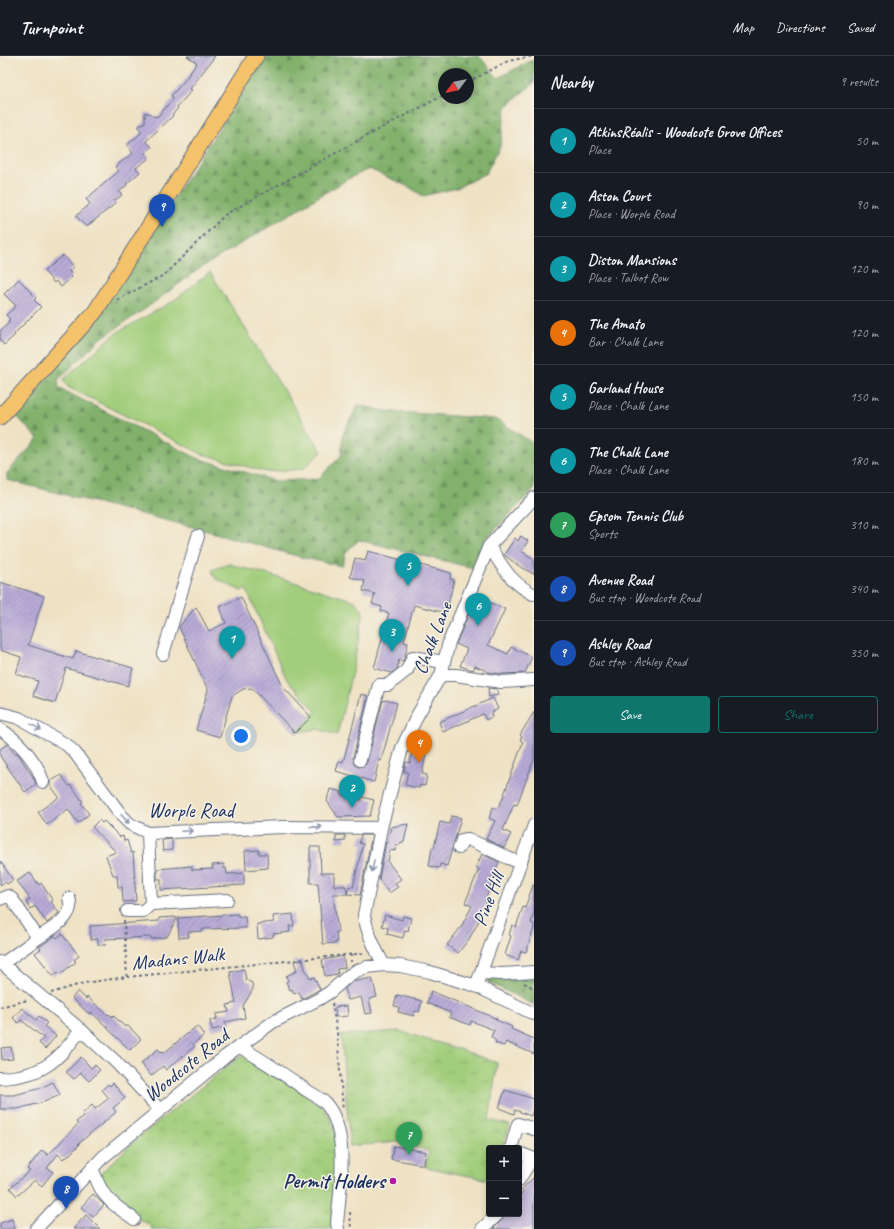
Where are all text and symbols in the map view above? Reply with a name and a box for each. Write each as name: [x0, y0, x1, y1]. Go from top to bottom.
text: Turnpoint: [20, 16, 82, 40]
text: Map: [733, 19, 754, 36]
text: Directions: [776, 19, 825, 36]
text: Saved: [847, 19, 874, 36]
north arrow: [438, 68, 474, 104]
text: Nearby: [550, 72, 593, 93]
text: 9 results: [840, 74, 878, 90]
text: AtkinsRéalis - Woodcote Grove Offices: [588, 123, 781, 142]
text: 1: [560, 133, 566, 149]
text: 50 m: [856, 133, 878, 149]
text: Place: [588, 142, 611, 158]
text: Aston Court: [588, 187, 650, 206]
pin: 9: [149, 194, 175, 227]
text: 2: [560, 197, 566, 213]
text: 90 m: [856, 197, 878, 213]
text: Place · Worple Road: [588, 206, 675, 222]
text: Diston Mansions: [588, 251, 676, 270]
text: 3: [560, 261, 566, 277]
text: 120 m: [850, 261, 878, 277]
text: Place · Talbot Row: [588, 270, 668, 286]
text: The Amato: [588, 315, 644, 334]
text: 4: [560, 325, 566, 341]
text: 120 m: [850, 325, 878, 341]
text: Bar · Chalk Lane: [588, 334, 663, 350]
text: Garland House: [588, 379, 663, 398]
text: 5: [560, 389, 566, 405]
text: 150 m: [850, 389, 878, 405]
text: Place · Chalk Lane: [588, 398, 668, 414]
text: The Chalk Lane: [588, 443, 668, 462]
text: 6: [560, 453, 566, 469]
text: 180 m: [850, 453, 878, 469]
text: Place · Chalk Lane: [588, 462, 668, 478]
text: Epsom Tennis Club: [588, 507, 683, 526]
text: 7: [560, 517, 566, 533]
text: 310 m: [850, 517, 878, 533]
text: Sports: [588, 526, 617, 542]
pin: 5: [395, 553, 421, 586]
text: Avenue Road: [588, 571, 652, 590]
text: 8: [560, 581, 566, 597]
text: 340 m: [850, 581, 878, 597]
text: Bus stop · Woodcote Road: [588, 590, 700, 606]
pin: 6: [465, 593, 491, 626]
street label: Chalk Lane: [407, 597, 458, 678]
pin: 3: [379, 619, 405, 652]
pin: 1: [219, 626, 245, 659]
text: Ashley Road: [588, 635, 650, 654]
text: 9: [560, 645, 566, 661]
text: 350 m: [850, 645, 878, 661]
text: Bus stop · Ashley Road: [588, 654, 687, 670]
button: Save: [550, 696, 710, 733]
button: Share: [718, 696, 878, 733]
one-way arrow: [30, 724, 42, 732]
your location: [231, 726, 251, 746]
pin: 4: [406, 730, 432, 763]
pin: 2: [339, 775, 365, 808]
street label: Worple Road: [148, 798, 237, 823]
one-way arrow: [120, 814, 130, 824]
one-way arrow: [309, 823, 322, 831]
one-way arrow: [180, 827, 193, 835]
one-way arrow: [368, 860, 376, 873]
street label: Pine Hill: [467, 865, 511, 929]
street label: Madans Walk: [131, 941, 227, 976]
street label: Woodcote Road: [139, 1022, 236, 1107]
pin: 7: [396, 1122, 422, 1155]
map controls: [486, 1145, 522, 1217]
button: +: [486, 1145, 522, 1181]
place label: Permit Holders: [283, 1169, 387, 1194]
pin: 8: [53, 1176, 79, 1209]
marker: Permit Holders: [388, 1176, 398, 1186]
button: −: [486, 1181, 522, 1217]

